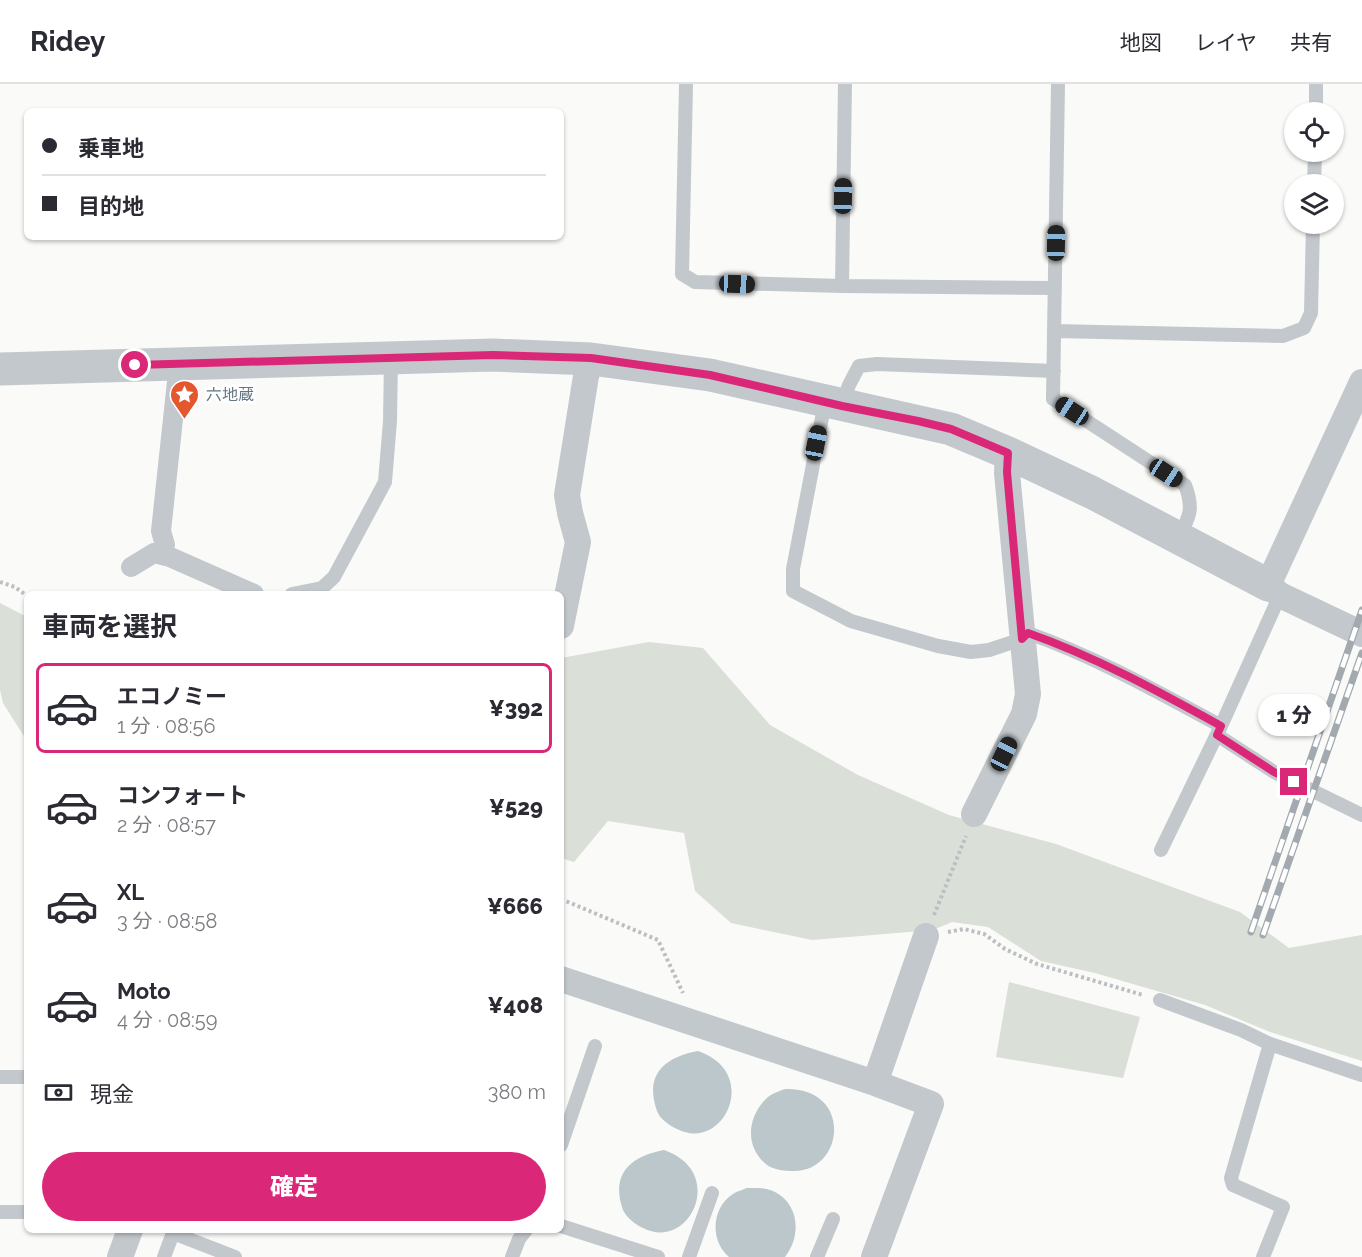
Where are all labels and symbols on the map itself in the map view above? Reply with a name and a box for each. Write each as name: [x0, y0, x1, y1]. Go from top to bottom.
car: [834, 178, 852, 214]
car: [1047, 225, 1065, 261]
car: [719, 274, 755, 294]
route start: [121, 351, 148, 378]
place icon: 六地蔵: [169, 378, 201, 420]
place label: 六地蔵: [206, 385, 254, 404]
car: [1052, 394, 1092, 428]
car: [804, 424, 828, 462]
car: [1146, 456, 1186, 490]
callout: 1 分: [1258, 695, 1330, 737]
car: [988, 734, 1020, 774]
route end: [1280, 768, 1307, 795]

